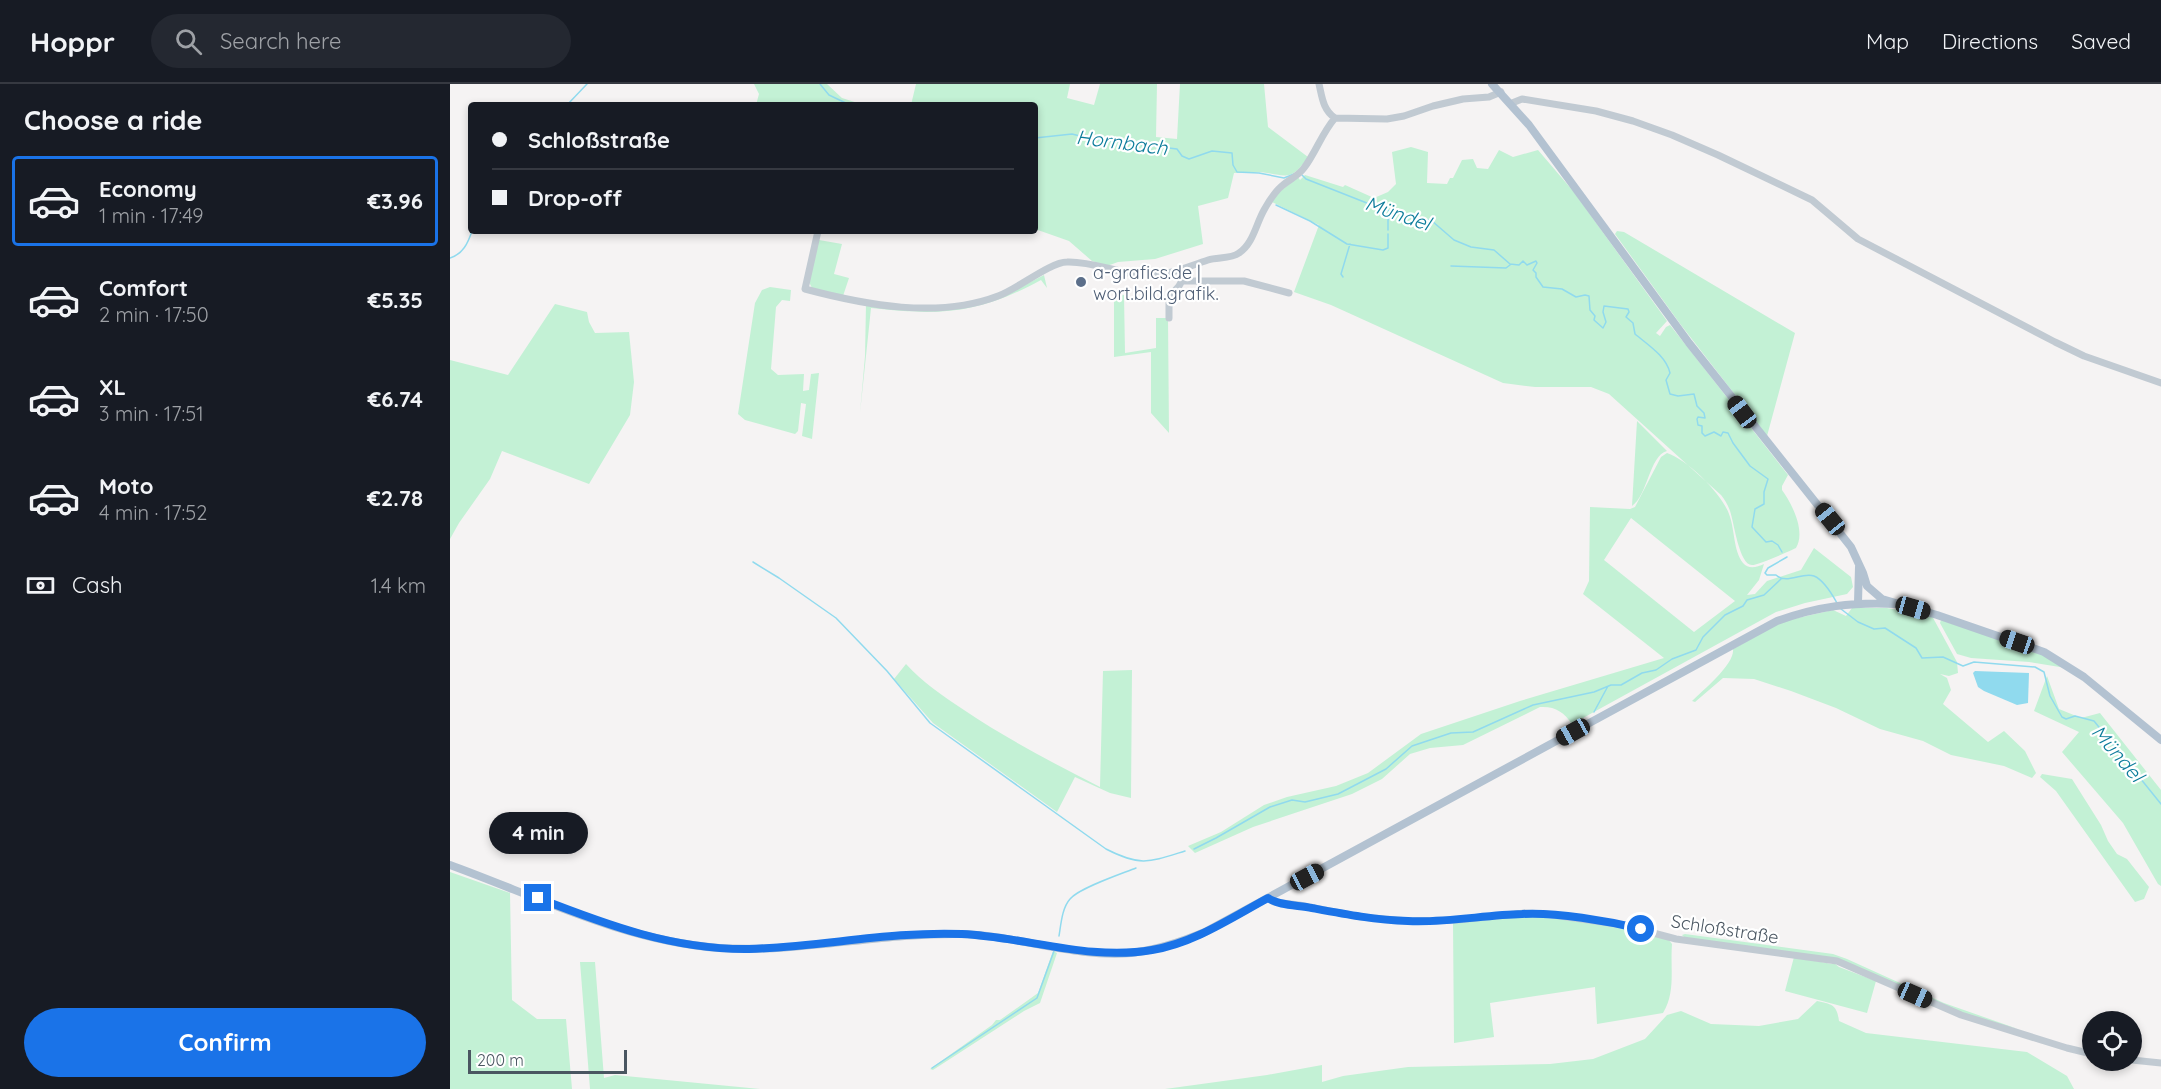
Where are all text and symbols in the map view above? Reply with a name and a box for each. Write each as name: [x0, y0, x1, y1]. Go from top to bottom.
search box: [151, 14, 571, 68]
text: Hoppr: [30, 24, 115, 59]
icon: search: [172, 25, 205, 58]
text: Search here: [220, 27, 341, 55]
text: Map: [1866, 28, 1909, 54]
text: Directions: [1942, 28, 2038, 54]
text: Saved: [2071, 28, 2131, 54]
text: Choose a ride: [24, 103, 202, 137]
water label: Hornbach: [1075, 124, 1170, 160]
text: Schloßstraße: [528, 126, 670, 154]
icon: car: [27, 174, 81, 228]
text: Economy: [99, 175, 197, 203]
text: Drop-off: [528, 184, 622, 212]
text: €3.96: [367, 187, 423, 215]
water label: Mündel: [1362, 190, 1436, 237]
text: 1 min · 17:49: [99, 203, 203, 228]
place label: a-grafics.de | wort.bild.grafik.: [1093, 261, 1219, 305]
icon: car: [27, 273, 81, 327]
text: Comfort: [99, 274, 188, 302]
marker: a-grafics.de | wort.bild.grafik.: [1074, 275, 1088, 289]
text: €5.35: [367, 286, 423, 314]
text: 2 min · 17:50: [99, 302, 209, 327]
icon: car: [27, 372, 81, 426]
text: XL: [99, 373, 126, 401]
text: €6.74: [367, 385, 423, 413]
car: [1724, 392, 1760, 432]
text: 3 min · 17:51: [99, 401, 204, 426]
icon: car: [27, 471, 81, 525]
text: Moto: [99, 472, 153, 500]
text: €2.78: [367, 484, 423, 512]
car: [1812, 499, 1848, 539]
text: 4 min · 17:52: [99, 500, 207, 525]
icon: cash: [24, 569, 57, 602]
text: Cash: [72, 571, 123, 599]
text: 1.4 km: [371, 573, 426, 598]
car: [1893, 594, 1933, 622]
car: [1997, 628, 2037, 656]
car: [1553, 715, 1593, 749]
water label: Mündel: [2086, 719, 2151, 788]
callout: 4 min: [488, 811, 588, 853]
text: 4 min: [512, 820, 565, 845]
car: [1287, 861, 1327, 893]
route end: [524, 884, 551, 911]
street label: Schloßstraße: [1670, 909, 1780, 949]
route start: [1627, 915, 1654, 942]
car: [1895, 979, 1935, 1011]
button: Confirm: [24, 1008, 426, 1077]
map controls: [2082, 1011, 2142, 1071]
button: locate: [2082, 1011, 2142, 1071]
scale bar: [468, 1047, 627, 1074]
text: 200 m: [477, 1050, 524, 1070]

